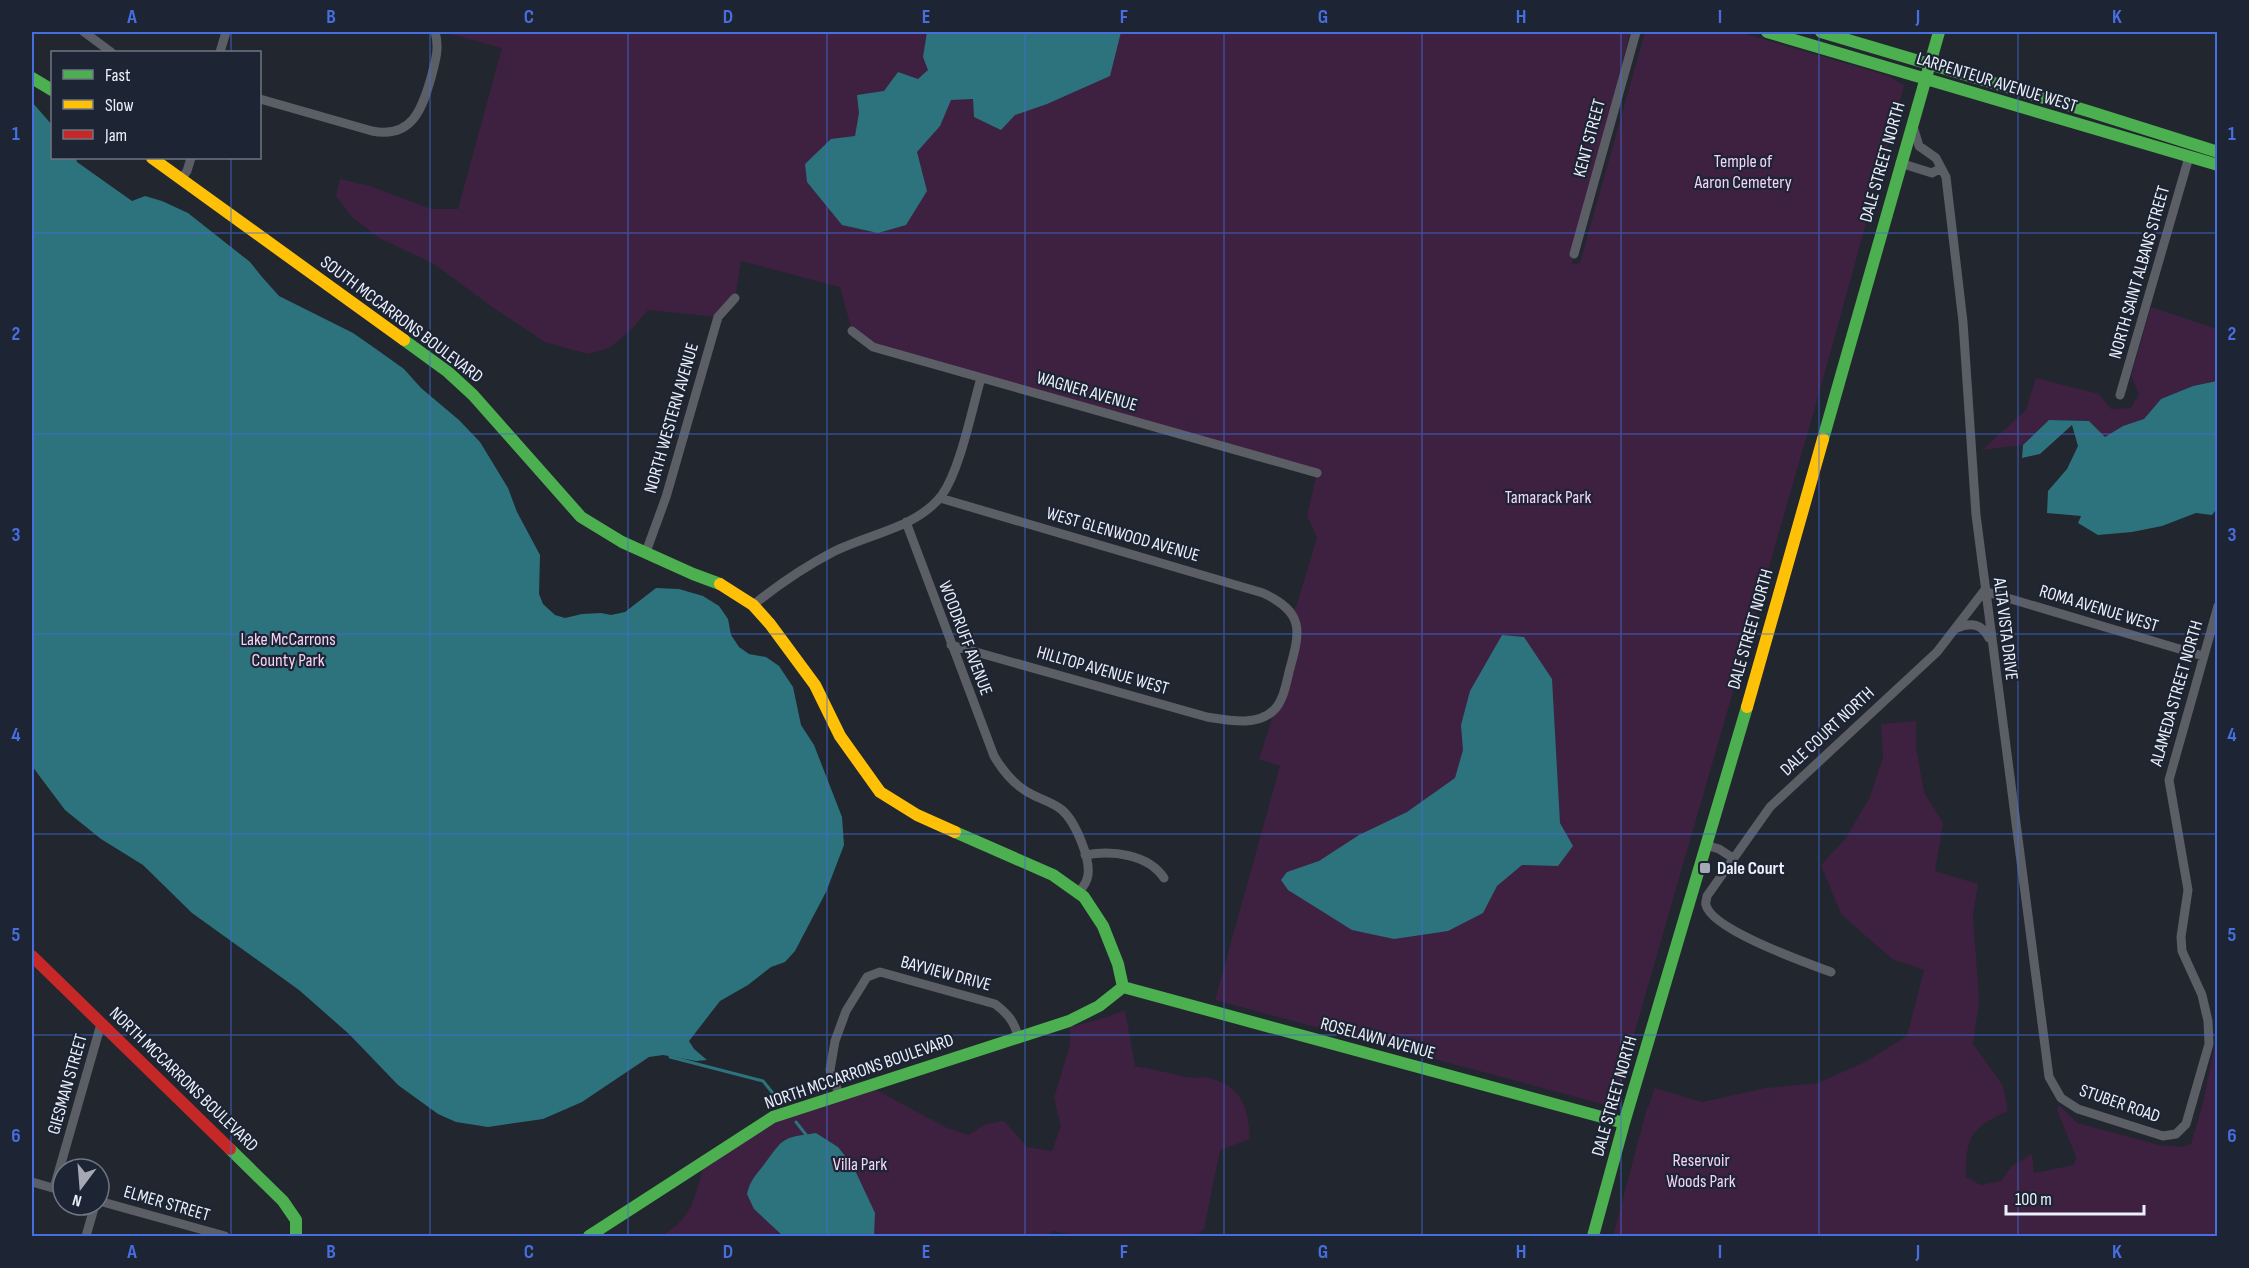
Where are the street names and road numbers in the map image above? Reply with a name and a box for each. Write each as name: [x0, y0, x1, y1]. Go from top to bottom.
street label: LARPENTEUR AVENUE WEST: [1914, 48, 2080, 117]
street label: KENT STREET: [1569, 97, 1610, 180]
street label: DALE STREET NORTH: [1855, 100, 1910, 225]
street label: NORTH SAINT ALBANS STREET: [2105, 183, 2174, 361]
street label: SOUTH MCCARRONS BOULEVARD: [316, 251, 487, 387]
street label: NORTH WESTERN AVENUE: [640, 341, 703, 496]
street label: WAGNER AVENUE: [1034, 367, 1140, 416]
street label: WEST GLENWOOD AVENUE: [1044, 503, 1202, 566]
street label: DALE STREET NORTH: [1723, 567, 1778, 692]
street label: ALTA VISTA DRIVE: [1989, 576, 2022, 682]
street label: WOODRUFF AVENUE: [934, 578, 997, 698]
street label: ROMA AVENUE WEST: [2037, 580, 2161, 637]
street label: ALAMEDA STREET NORTH: [2145, 618, 2207, 769]
street label: HILLTOP AVENUE WEST: [1034, 642, 1171, 699]
street label: DALE COURT NORTH: [1776, 683, 1879, 780]
street label: BAYVIEW DRIVE: [898, 951, 993, 996]
street label: NORTH MCCARRONS BOULEVARD: [105, 1003, 262, 1156]
street label: ROSELAWN AVENUE: [1318, 1013, 1438, 1064]
street label: NORTH MCCARRONS BOULEVARD: [762, 1029, 957, 1114]
street label: GIESMAN STREET: [43, 1031, 92, 1137]
street label: DALE STREET NORTH: [1587, 1034, 1642, 1159]
street label: STUBER ROAD: [2077, 1080, 2163, 1127]
street label: ELMER STREET: [121, 1181, 212, 1226]

